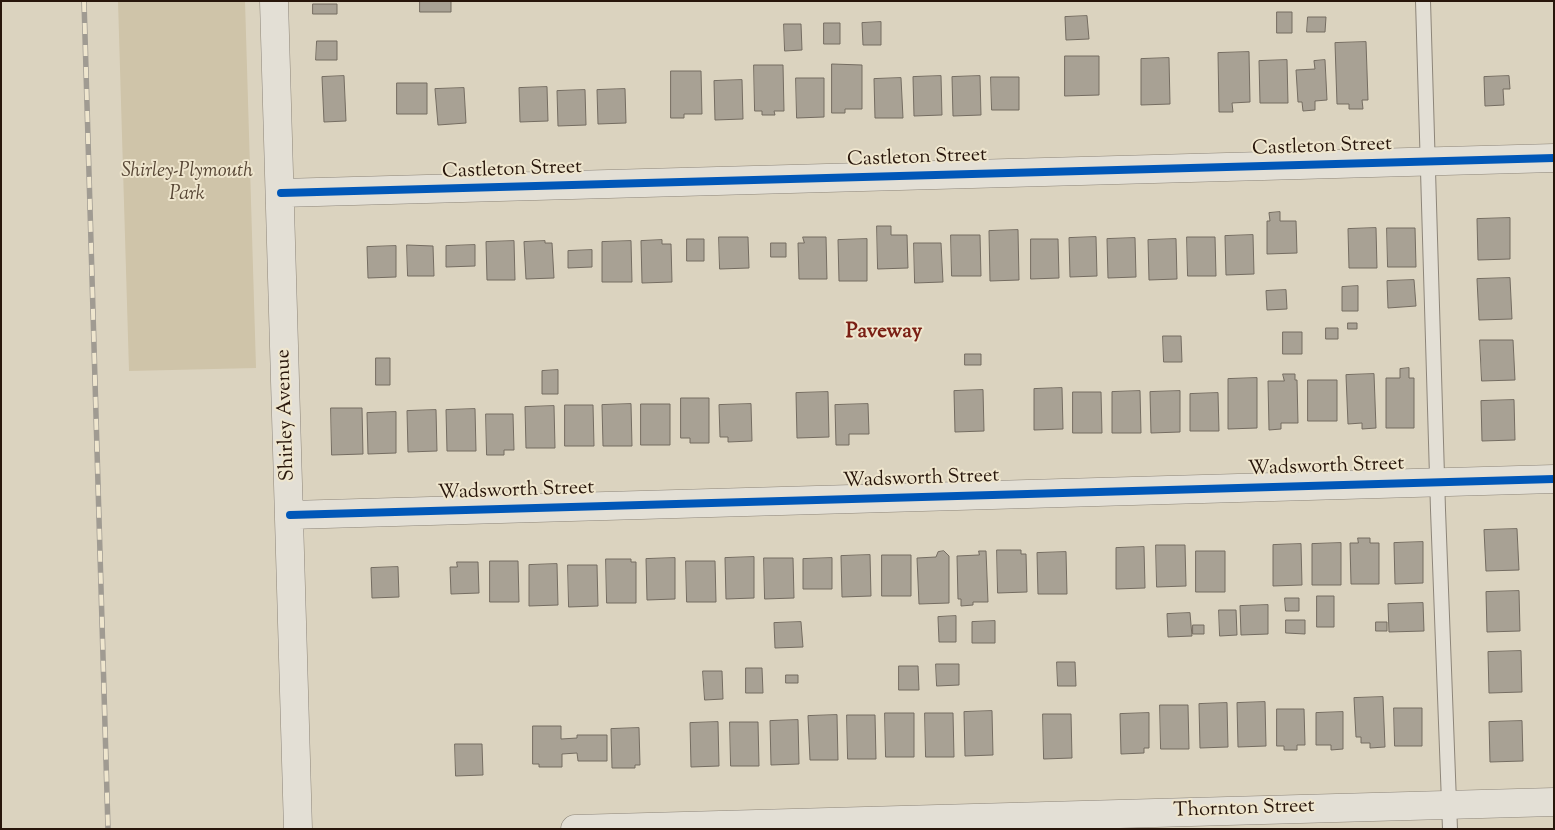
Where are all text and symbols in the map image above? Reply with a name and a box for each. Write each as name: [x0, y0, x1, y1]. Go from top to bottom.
street label: Castleton Street: [1252, 134, 1392, 162]
street label: Castleton Street: [847, 145, 987, 173]
street label: Castleton Street: [442, 157, 582, 185]
park label: Shirley-Plymouth Park: [121, 161, 253, 208]
district label: Paveway: [846, 320, 922, 346]
street label: Shirley Avenue: [273, 349, 301, 481]
street label: Wadsworth Street: [1247, 453, 1405, 483]
street label: Wadsworth Street: [842, 465, 1000, 495]
street label: Wadsworth Street: [437, 477, 595, 507]
street label: Thornton Street: [1173, 796, 1315, 824]

